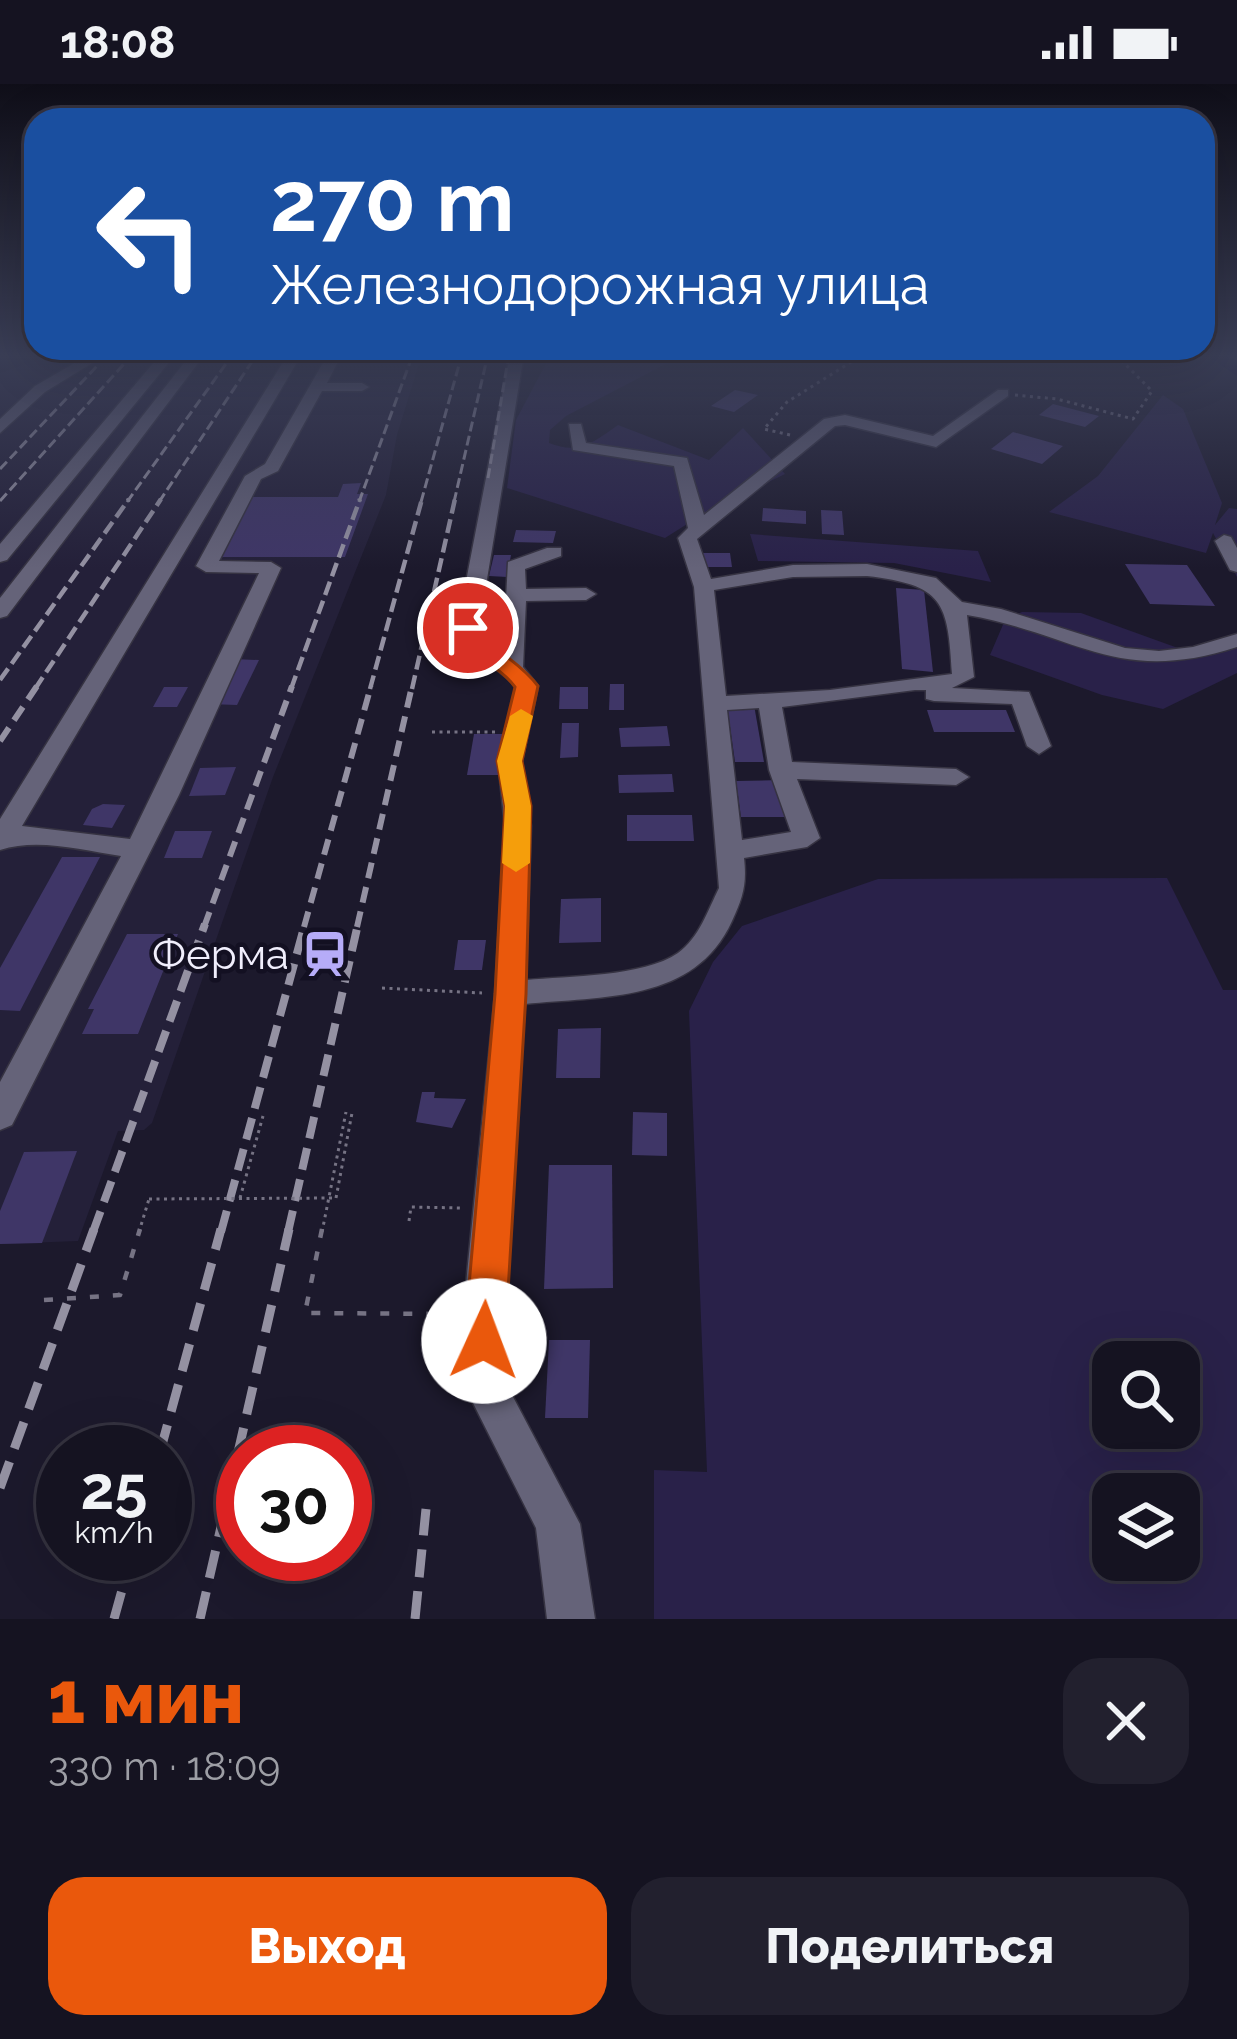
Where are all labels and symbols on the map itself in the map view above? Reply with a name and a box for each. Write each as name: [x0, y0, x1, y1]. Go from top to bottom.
pin: [417, 577, 519, 679]
station icon: Ферма: [300, 929, 350, 979]
place label: Ферма: [152, 930, 289, 979]
position arrow: [421, 1278, 547, 1404]
speed limit sign: 30: [216, 1425, 372, 1581]

